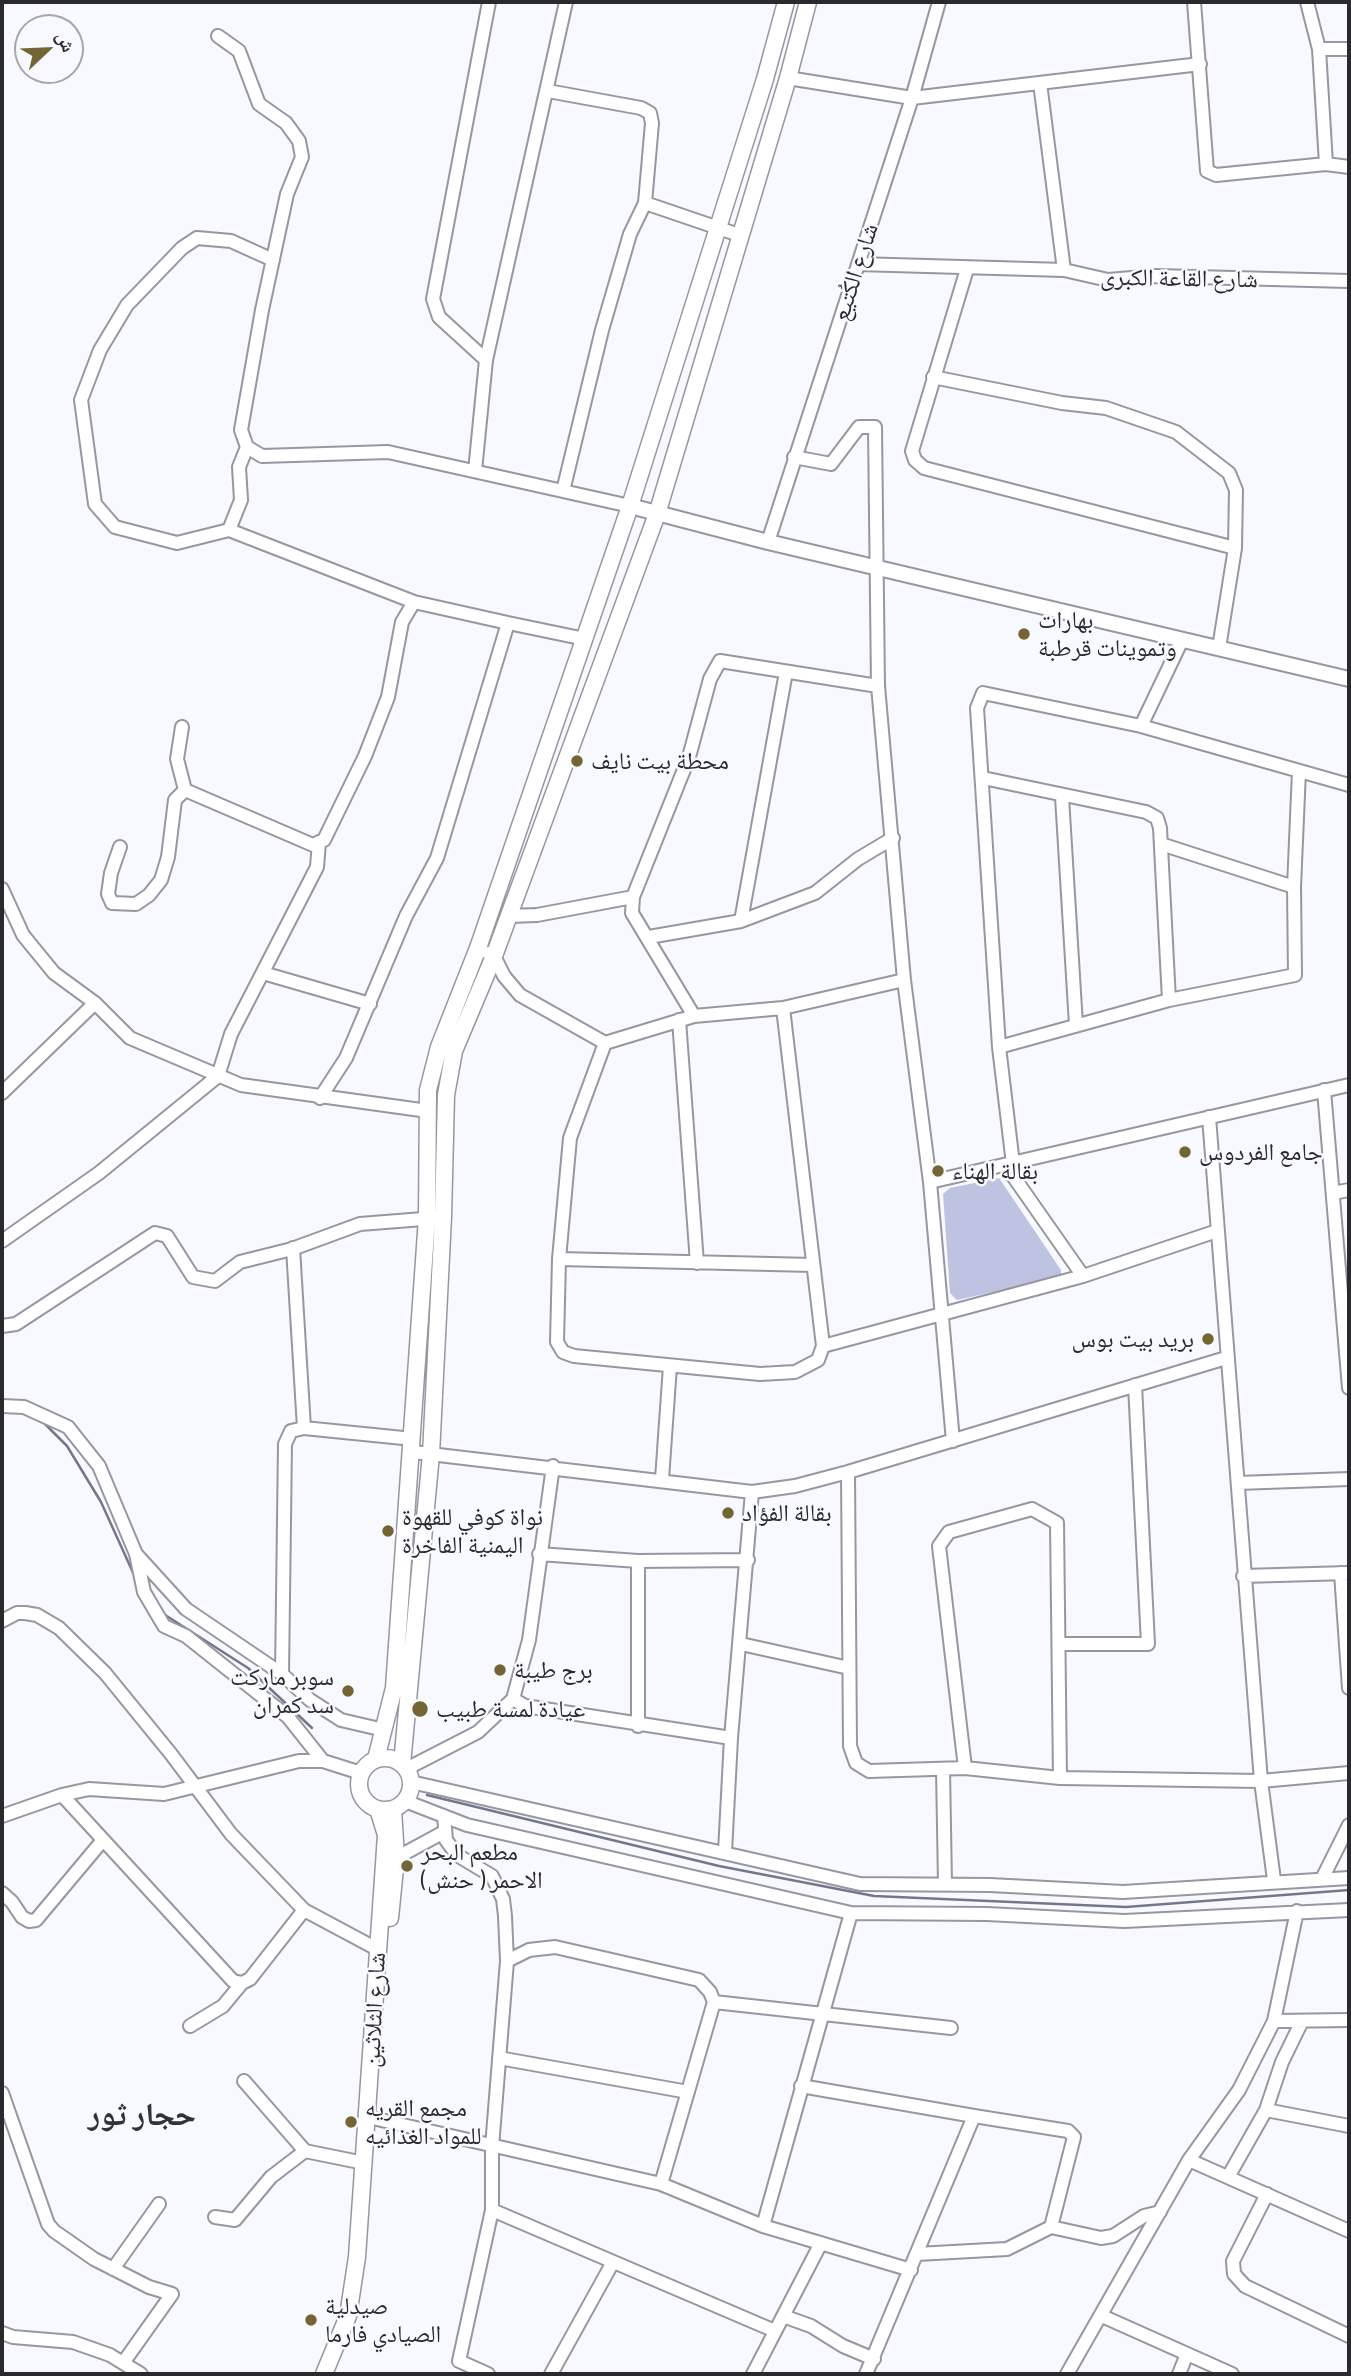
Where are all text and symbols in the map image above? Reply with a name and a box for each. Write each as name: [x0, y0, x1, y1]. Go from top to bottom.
north arrow: [14, 14, 84, 84]
text: ش: [52, 28, 81, 55]
street label: شارع الكُتيع: [826, 220, 884, 324]
street label: شارع القاعة الكبرى: [1100, 262, 1258, 294]
place label: بهارات وتموينات قرطبة: [1038, 606, 1177, 662]
marker: بهارات وتموينات قرطبة: [1016, 626, 1032, 642]
place label: محطة بيت نايف: [591, 747, 729, 775]
marker: محطة بيت نايف: [569, 753, 585, 769]
place label: جامع الفردوس: [1199, 1138, 1323, 1166]
marker: جامع الفردوس: [1177, 1144, 1193, 1160]
place label: بقالة الهناء: [952, 1157, 1038, 1185]
marker: بقالة الهناء: [930, 1163, 946, 1179]
place label: بريد بيت بوس: [1072, 1325, 1194, 1353]
marker: بريد بيت بوس: [1200, 1331, 1216, 1347]
place label: بقالة الفؤاد: [742, 1499, 832, 1527]
place label: نواة كوفي للقهوة اليمنية الفاخرة: [402, 1503, 543, 1559]
marker: بقالة الفؤاد: [720, 1505, 736, 1521]
marker: نواة كوفي للقهوة اليمنية الفاخرة: [380, 1523, 396, 1539]
place label: برج طيبة: [514, 1656, 593, 1684]
marker: برج طيبة: [492, 1662, 508, 1678]
place label: سوبر ماركت سد كمران: [230, 1663, 334, 1719]
marker: سوبر ماركت سد كمران: [340, 1683, 356, 1699]
place label: عيادة لمسة طبيب: [436, 1695, 585, 1723]
marker: عيادة لمسة طبيب: [410, 1699, 430, 1719]
place label: مطعم البحر الاحمر ( حنش): [421, 1838, 543, 1894]
marker: مطعم البحر الاحمر ( حنش): [399, 1858, 415, 1874]
street label: شارع الثلاثين: [357, 1952, 391, 2068]
place label: مجمع القريه للمواد الغذائيه: [365, 2094, 481, 2150]
district label: حجار ثور: [88, 2095, 196, 2133]
marker: مجمع القريه للمواد الغذائيه: [343, 2114, 359, 2130]
place label: صيدلية الصيادي فارما: [325, 2292, 441, 2348]
marker: صيدلية الصيادي فارما: [303, 2312, 319, 2328]

